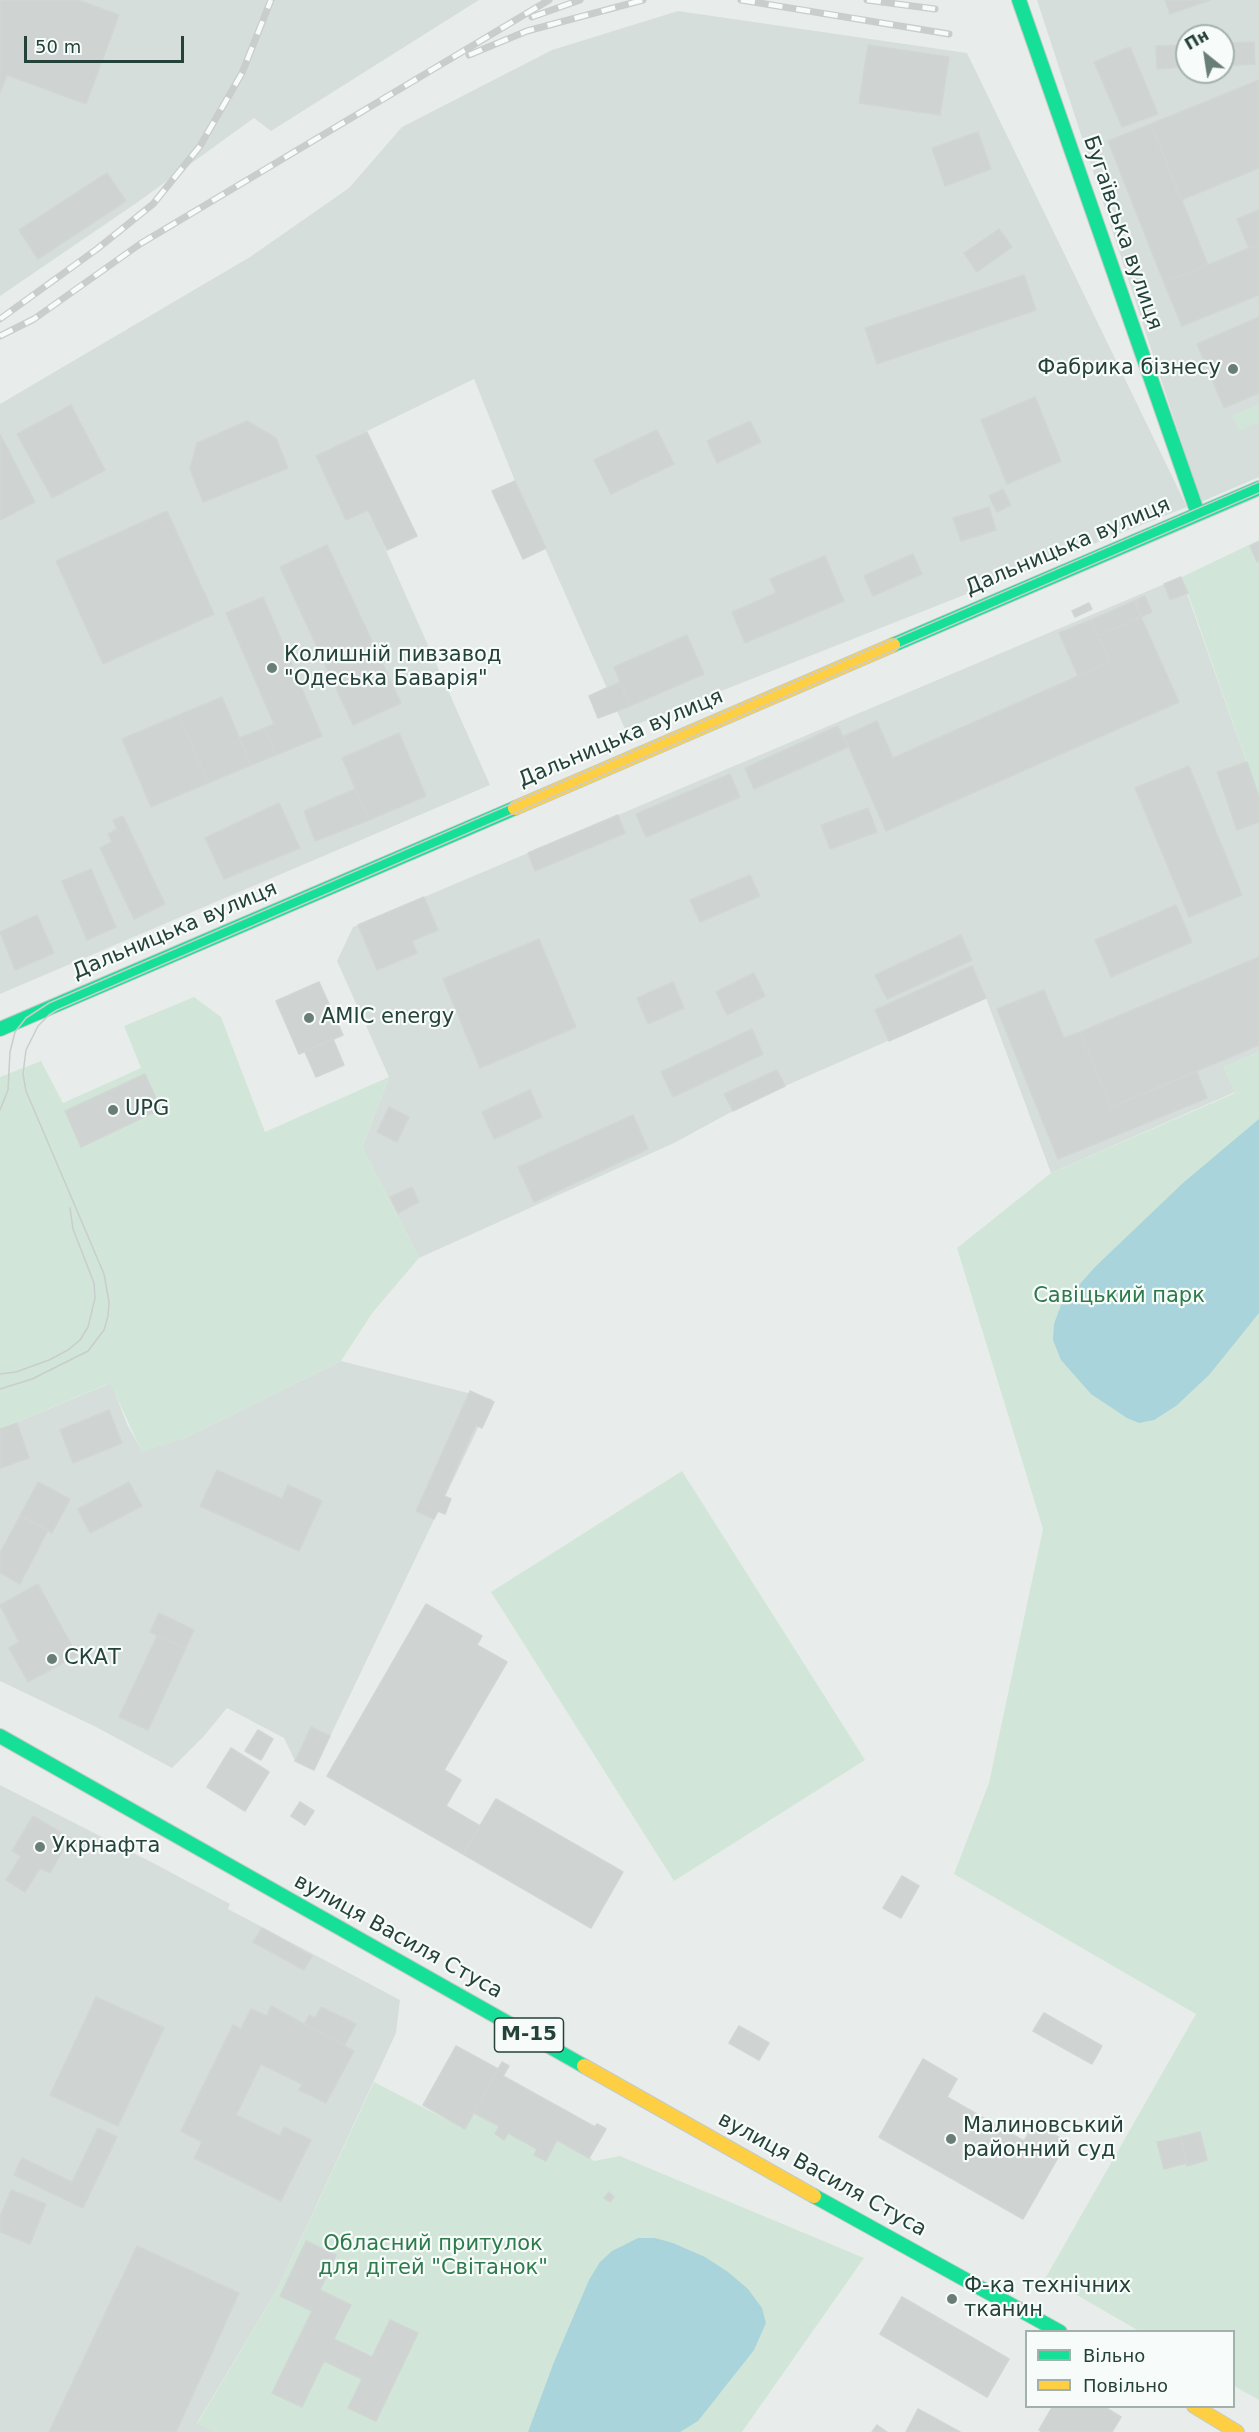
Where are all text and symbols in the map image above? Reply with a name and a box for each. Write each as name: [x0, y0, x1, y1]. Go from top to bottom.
scale bar: [27, 24, 188, 62]
north arrow: [1175, 24, 1235, 84]
text: Пн: [1181, 25, 1212, 54]
text: 50 m: [35, 36, 81, 57]
street label: Бугаївська вулиця: [1077, 133, 1167, 333]
place label: Фабрика бізнесу: [1037, 356, 1221, 382]
marker: Фабрика бізнесу: [1226, 362, 1240, 376]
street label: Дальницька вулиця: [962, 492, 1174, 602]
place label: Колишній пивзавод "Одеська Баварія": [284, 643, 501, 693]
marker: Колишній пивзавод "Одеська Баварія": [265, 661, 279, 675]
street label: Дальницька вулиця: [515, 684, 727, 794]
street label: Дальницька вулиця: [69, 876, 281, 986]
place label: AMIC energy: [321, 1005, 454, 1031]
marker: AMIC energy: [302, 1011, 316, 1025]
place label: UPG: [125, 1097, 169, 1123]
marker: UPG: [106, 1103, 120, 1117]
park label: Савіцький парк: [1033, 1284, 1205, 1310]
place label: СКАТ: [64, 1646, 121, 1672]
marker: СКАТ: [45, 1652, 59, 1666]
place label: Укрнафта: [52, 1834, 160, 1860]
marker: Укрнафта: [33, 1840, 47, 1854]
street label: вулиця Василя Стуса: [289, 1869, 507, 2005]
road number: М-15: [494, 2018, 564, 2052]
street label: вулиця Василя Стуса: [713, 2107, 931, 2243]
place label: Малиновський районний суд: [963, 2114, 1124, 2164]
marker: Малиновський районний суд: [944, 2132, 958, 2146]
park label: Обласний притулок для дітей "Світанок": [318, 2232, 548, 2282]
place label: Ф-ка технічних тканин: [964, 2274, 1131, 2324]
marker: Ф-ка технічних тканин: [945, 2292, 959, 2306]
legend: [1025, 2330, 1235, 2408]
text: Вільно: [1083, 2345, 1145, 2366]
text: Повільно: [1083, 2375, 1168, 2396]

